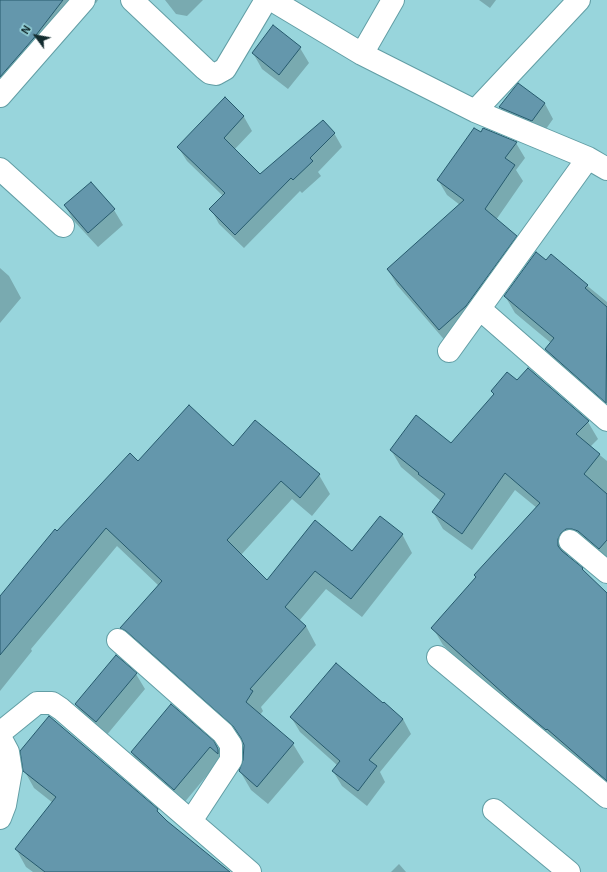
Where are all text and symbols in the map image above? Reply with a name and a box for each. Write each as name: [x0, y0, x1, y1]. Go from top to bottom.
north arrow: [16, 16, 56, 56]
text: N: [18, 23, 33, 36]

